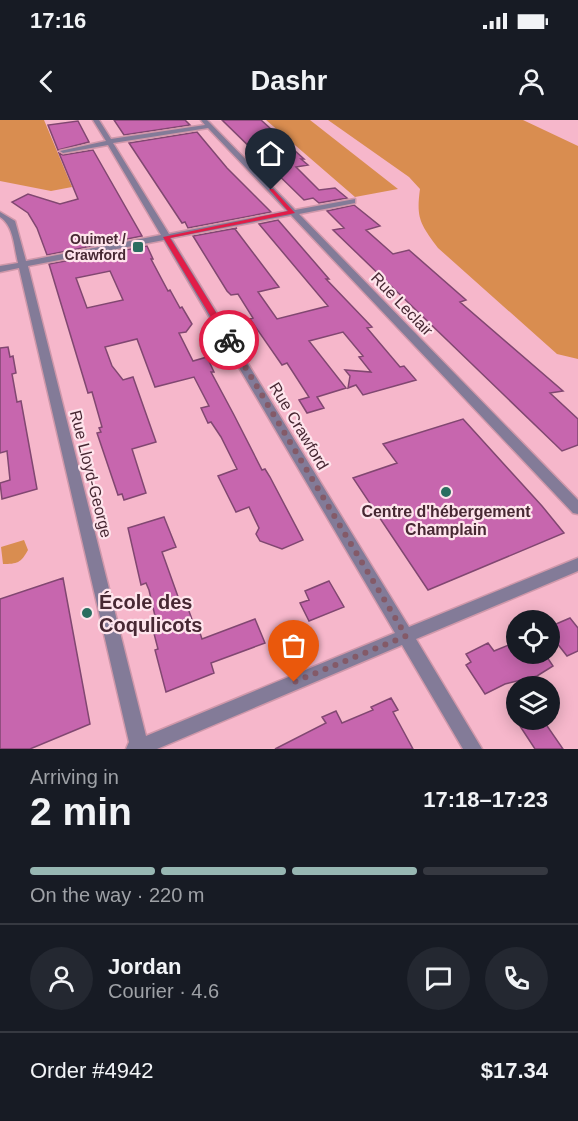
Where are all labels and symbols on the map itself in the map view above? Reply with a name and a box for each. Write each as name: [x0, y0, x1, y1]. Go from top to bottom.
pin: [245, 128, 296, 190]
place label: Ouimet / Crawford: [65, 231, 126, 263]
marker: Ouimet / Crawford: [131, 240, 145, 254]
street label: Rue Leclair: [368, 269, 437, 339]
courier: [199, 310, 259, 370]
street label: Rue Crawford: [266, 379, 332, 473]
street label: Rue Lloyd-George: [67, 409, 115, 540]
marker: Centre d'hébergement Champlain: [439, 485, 453, 499]
place label: Centre d'hébergement Champlain: [361, 503, 531, 538]
place label: École des Coqulicots: [99, 591, 202, 636]
marker: École des Coqulicots: [80, 606, 94, 620]
pin: [268, 620, 319, 682]

